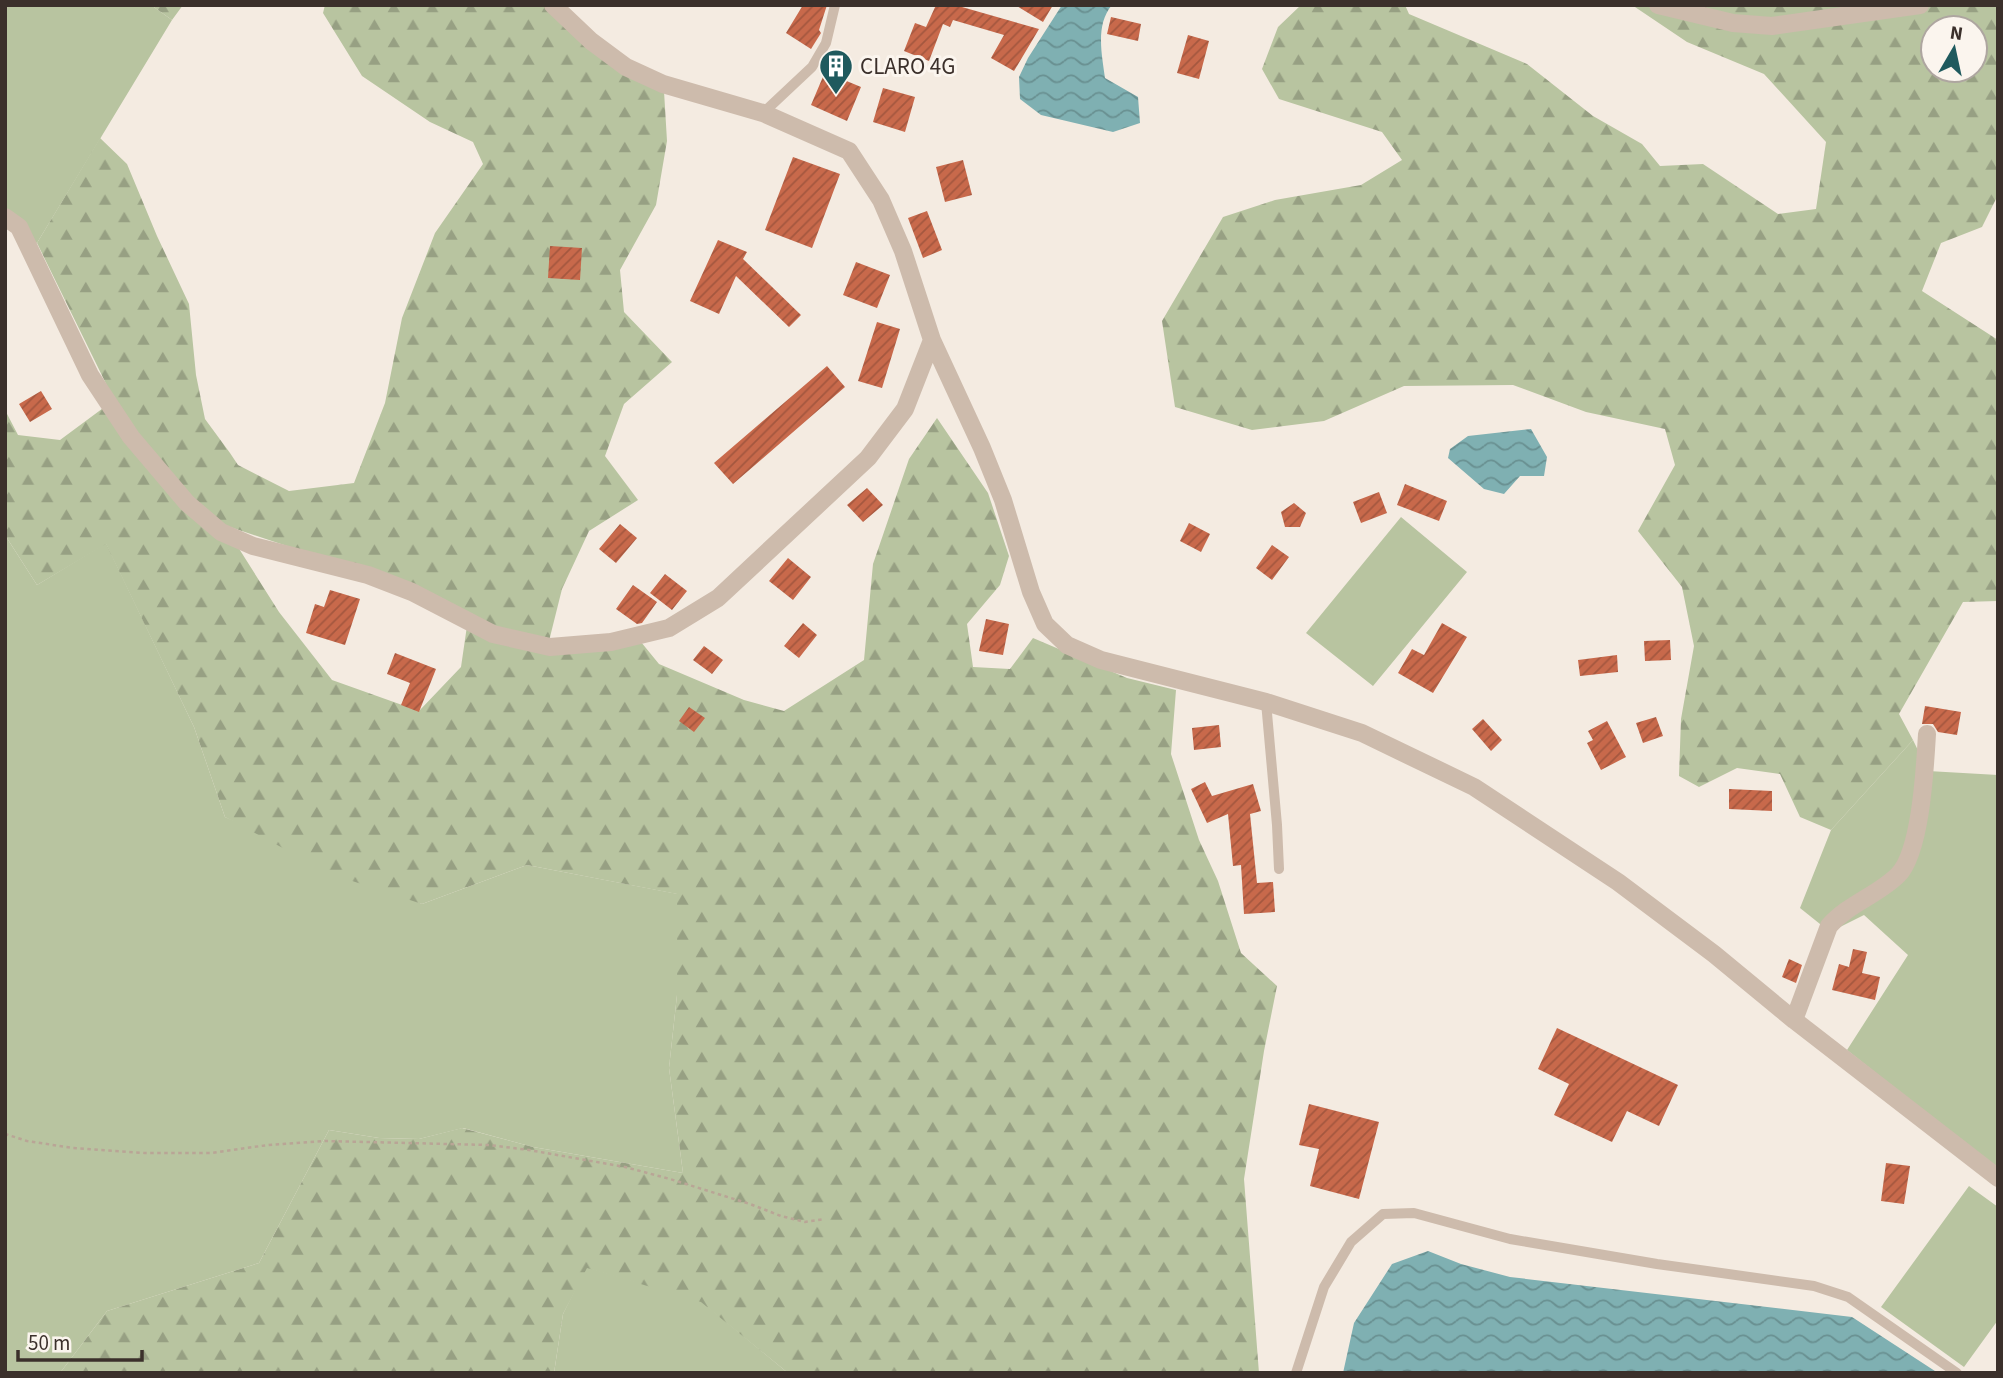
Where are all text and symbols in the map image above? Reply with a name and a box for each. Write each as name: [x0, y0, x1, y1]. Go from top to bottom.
north arrow: [1919, 14, 1989, 84]
text: N: [1948, 19, 1965, 48]
building icon: CLARO 4G: [817, 47, 855, 96]
place label: CLARO 4G: [860, 50, 955, 83]
scale bar: [18, 1318, 142, 1362]
text: 50 m: [28, 1328, 70, 1358]

